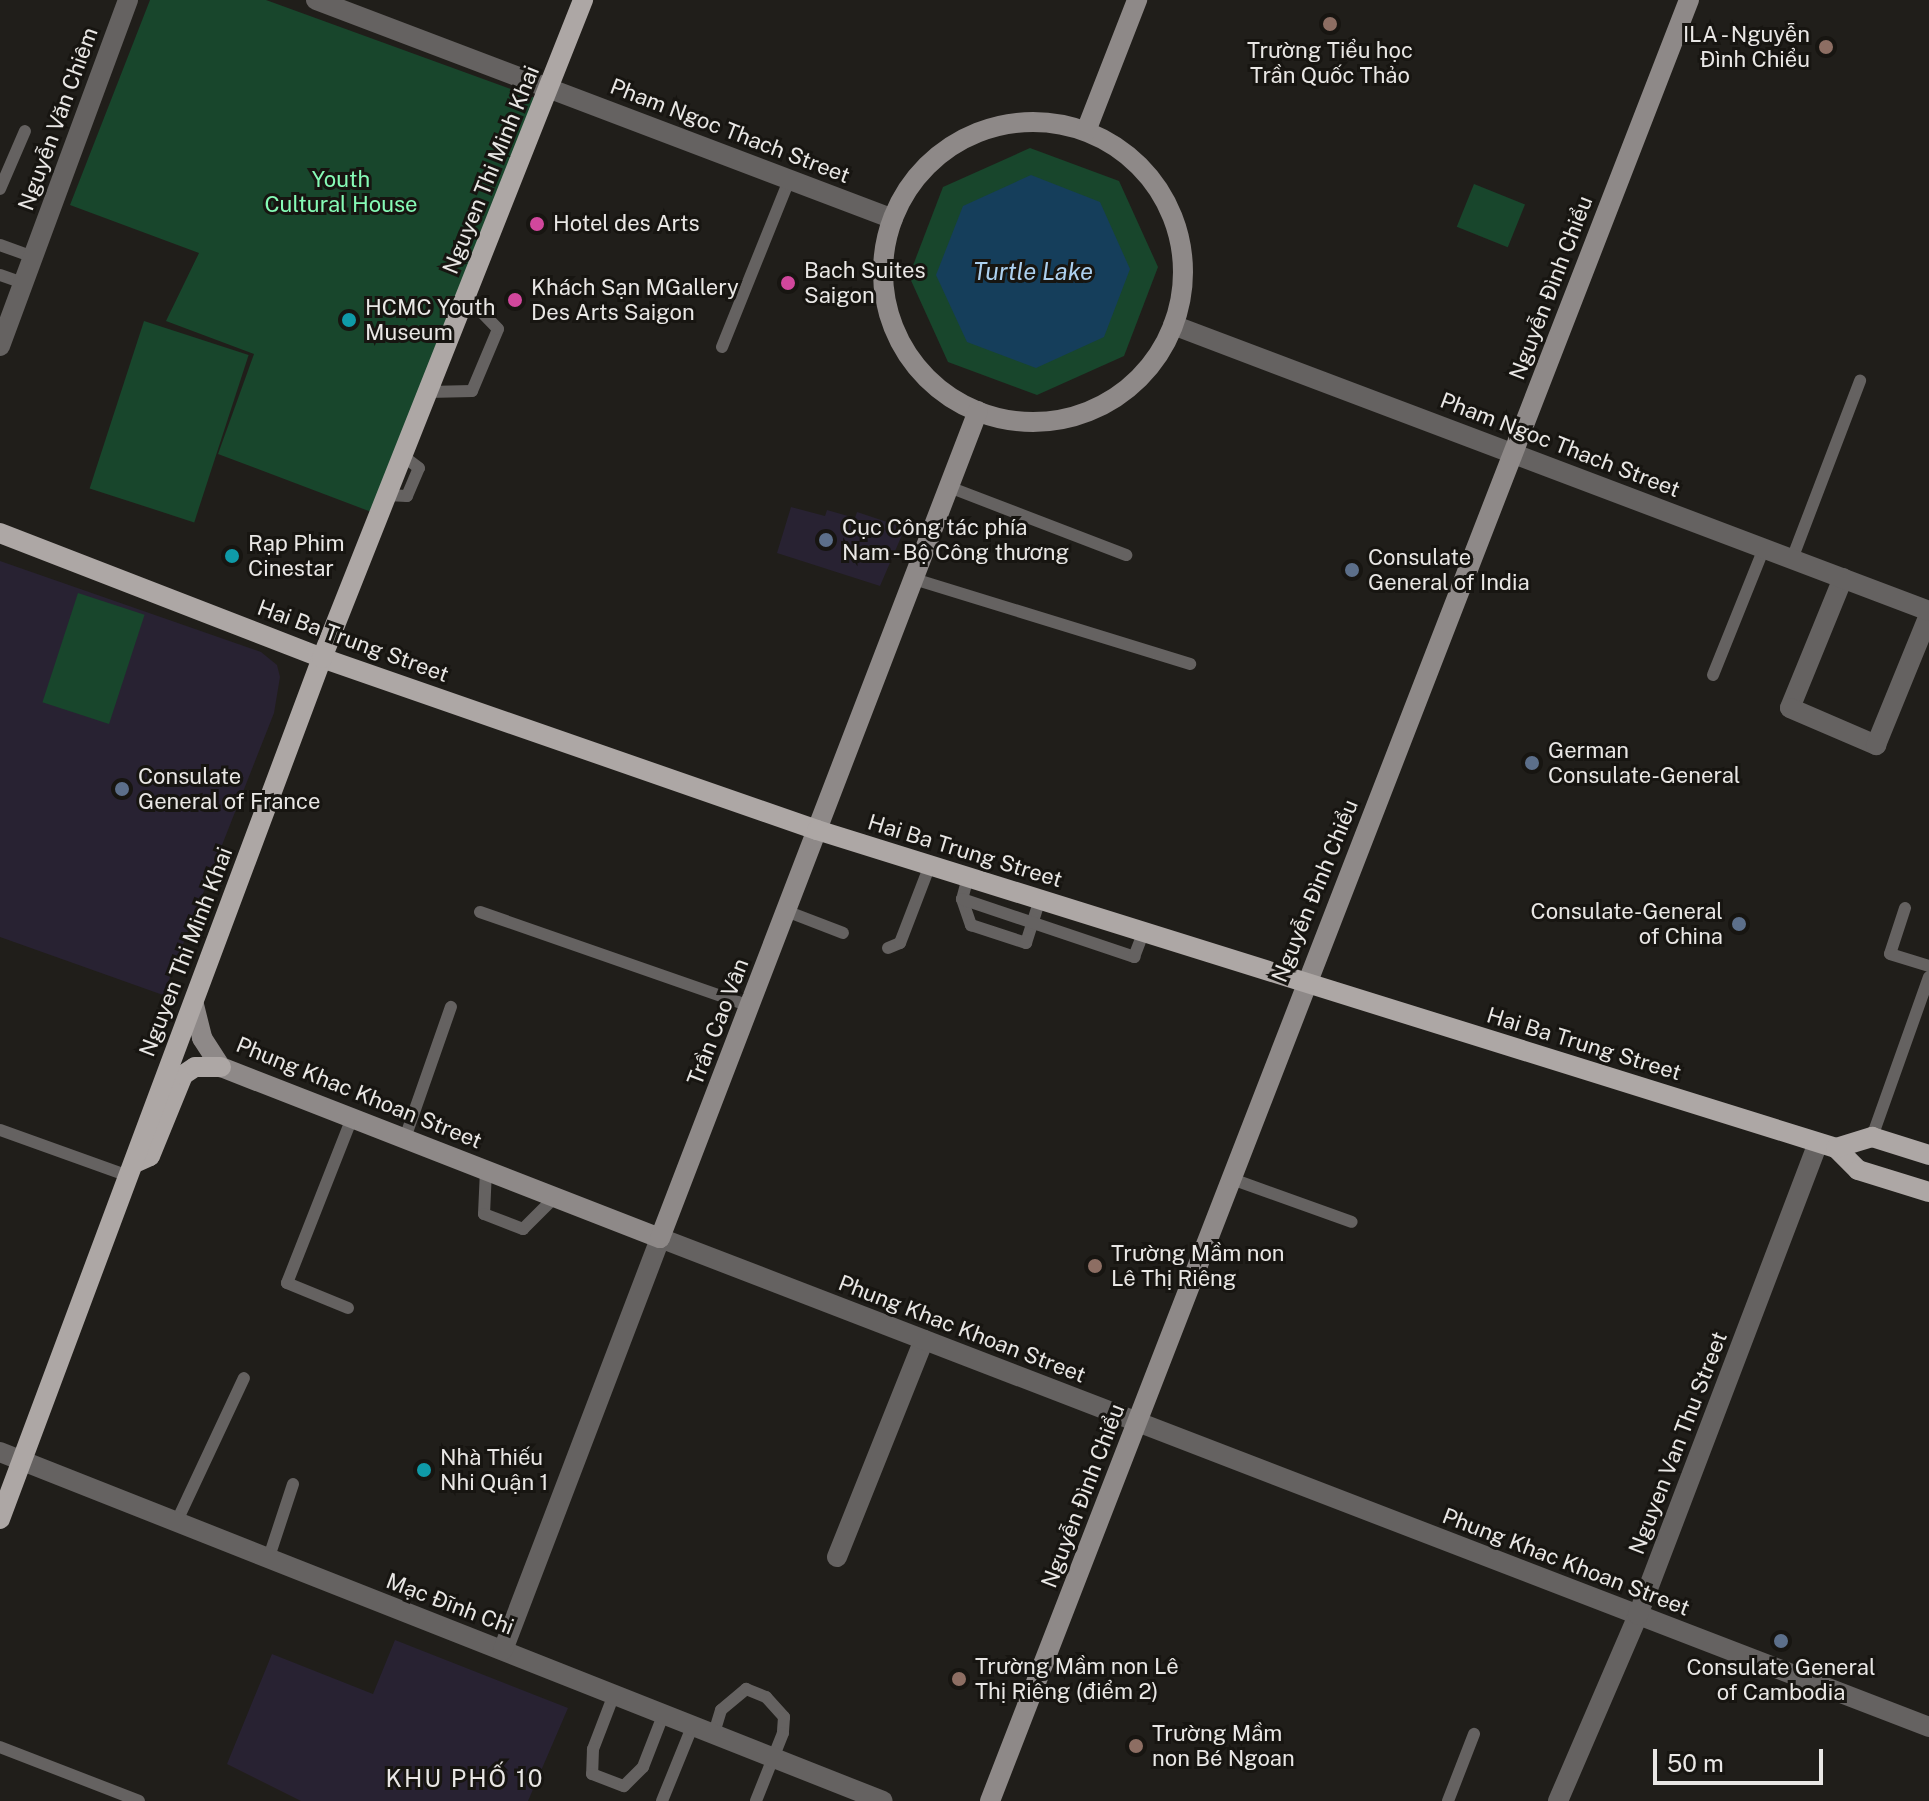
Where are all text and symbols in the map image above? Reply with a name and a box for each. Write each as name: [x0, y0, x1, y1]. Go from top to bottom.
marker: Trường Tiểu học Trần Quốc Thảo: [1321, 15, 1339, 33]
place label: ILA - Nguyễn Đình Chiểu: [1677, 21, 1810, 72]
street label: Nguyễn Văn Chiêm: [13, 24, 103, 214]
place label: Trường Tiểu học Trần Quốc Thảo: [1247, 37, 1413, 88]
marker: ILA - Nguyễn Đình Chiểu: [1817, 38, 1835, 56]
street label: Nguyen Thi Minh Khai: [437, 62, 545, 278]
street label: Pham Ngoc Thach Street: [606, 73, 854, 189]
park label: Youth Cultural House: [264, 166, 418, 218]
street label: Nguyễn Đình Chiểu: [1504, 192, 1598, 384]
place label: Hotel des Arts: [553, 211, 700, 237]
marker: Hotel des Arts: [528, 215, 546, 233]
place label: Bach Suites Saigon: [804, 257, 926, 308]
water label: Turtle Lake: [973, 258, 1093, 286]
place label: Khách Sạn MGallery Des Arts Saigon: [531, 274, 739, 326]
marker: Bach Suites Saigon: [779, 274, 797, 292]
marker: Khách Sạn MGallery Des Arts Saigon: [506, 291, 524, 309]
place label: HCMC Youth Museum: [365, 294, 495, 346]
marker: HCMC Youth Museum: [340, 311, 358, 329]
street label: Pham Ngoc Thach Street: [1436, 387, 1684, 503]
place label: Cục Công tác phía Nam - Bộ Công thương: [842, 514, 1075, 566]
place label: Rạp Phim Cinestar: [248, 530, 345, 582]
marker: Cục Công tác phía Nam - Bộ Công thương: [817, 531, 835, 549]
place label: Consulate General of India: [1368, 544, 1530, 596]
marker: Rạp Phim Cinestar: [223, 547, 241, 565]
marker: Consulate General of India: [1343, 561, 1361, 579]
street label: Hai Ba Trung Street: [254, 594, 452, 688]
place label: German Consulate-General: [1548, 737, 1740, 788]
marker: German Consulate-General: [1523, 754, 1541, 772]
place label: Consulate General of France: [138, 763, 321, 814]
marker: Consulate General of France: [113, 780, 131, 798]
street label: Nguyễn Đình Chiểu: [1266, 796, 1364, 986]
street label: Hai Ba Trung Street: [865, 809, 1065, 893]
street label: Nguyen Thi Minh Khai: [134, 844, 238, 1060]
place label: Consulate-General of China: [1531, 898, 1723, 950]
marker: Consulate-General of China: [1730, 915, 1748, 933]
street label: Trần Cao Vân: [682, 955, 754, 1089]
street label: Hai Ba Trung Street: [1484, 1002, 1684, 1086]
street label: Phung Khac Khoan Street: [232, 1032, 486, 1154]
place label: Trường Mầm non Lê Thị Riêng: [1111, 1240, 1285, 1292]
marker: Trường Mầm non Lê Thị Riêng: [1086, 1257, 1104, 1275]
street label: Phung Khac Khoan Street: [835, 1270, 1089, 1388]
street label: Nguyen Van Thu Street: [1623, 1328, 1733, 1558]
street label: Nguyễn Đình Chiểu: [1036, 1400, 1130, 1592]
place label: Nhà Thiếu Nhi Quận 1: [440, 1444, 548, 1496]
marker: Nhà Thiếu Nhi Quận 1: [415, 1461, 433, 1479]
street label: Phung Khac Khoan Street: [1439, 1503, 1693, 1621]
street label: Mạc Đĩnh Chi: [382, 1568, 518, 1640]
marker: Consulate General of Cambodia: [1772, 1632, 1790, 1650]
place label: Trường Mầm non Lê Thị Riêng (điểm 2): [975, 1653, 1179, 1704]
place label: Consulate General of Cambodia: [1686, 1654, 1876, 1706]
marker: Trường Mầm non Lê Thị Riêng (điểm 2): [950, 1670, 968, 1688]
place label: Trường Mầm non Bé Ngoan: [1152, 1720, 1295, 1772]
scale bar: [1657, 1733, 1827, 1783]
marker: Trường Mầm non Bé Ngoan: [1127, 1737, 1145, 1755]
text: 50 m: [1667, 1749, 1724, 1777]
district label: KHU PHỐ 10: [386, 1765, 544, 1793]

